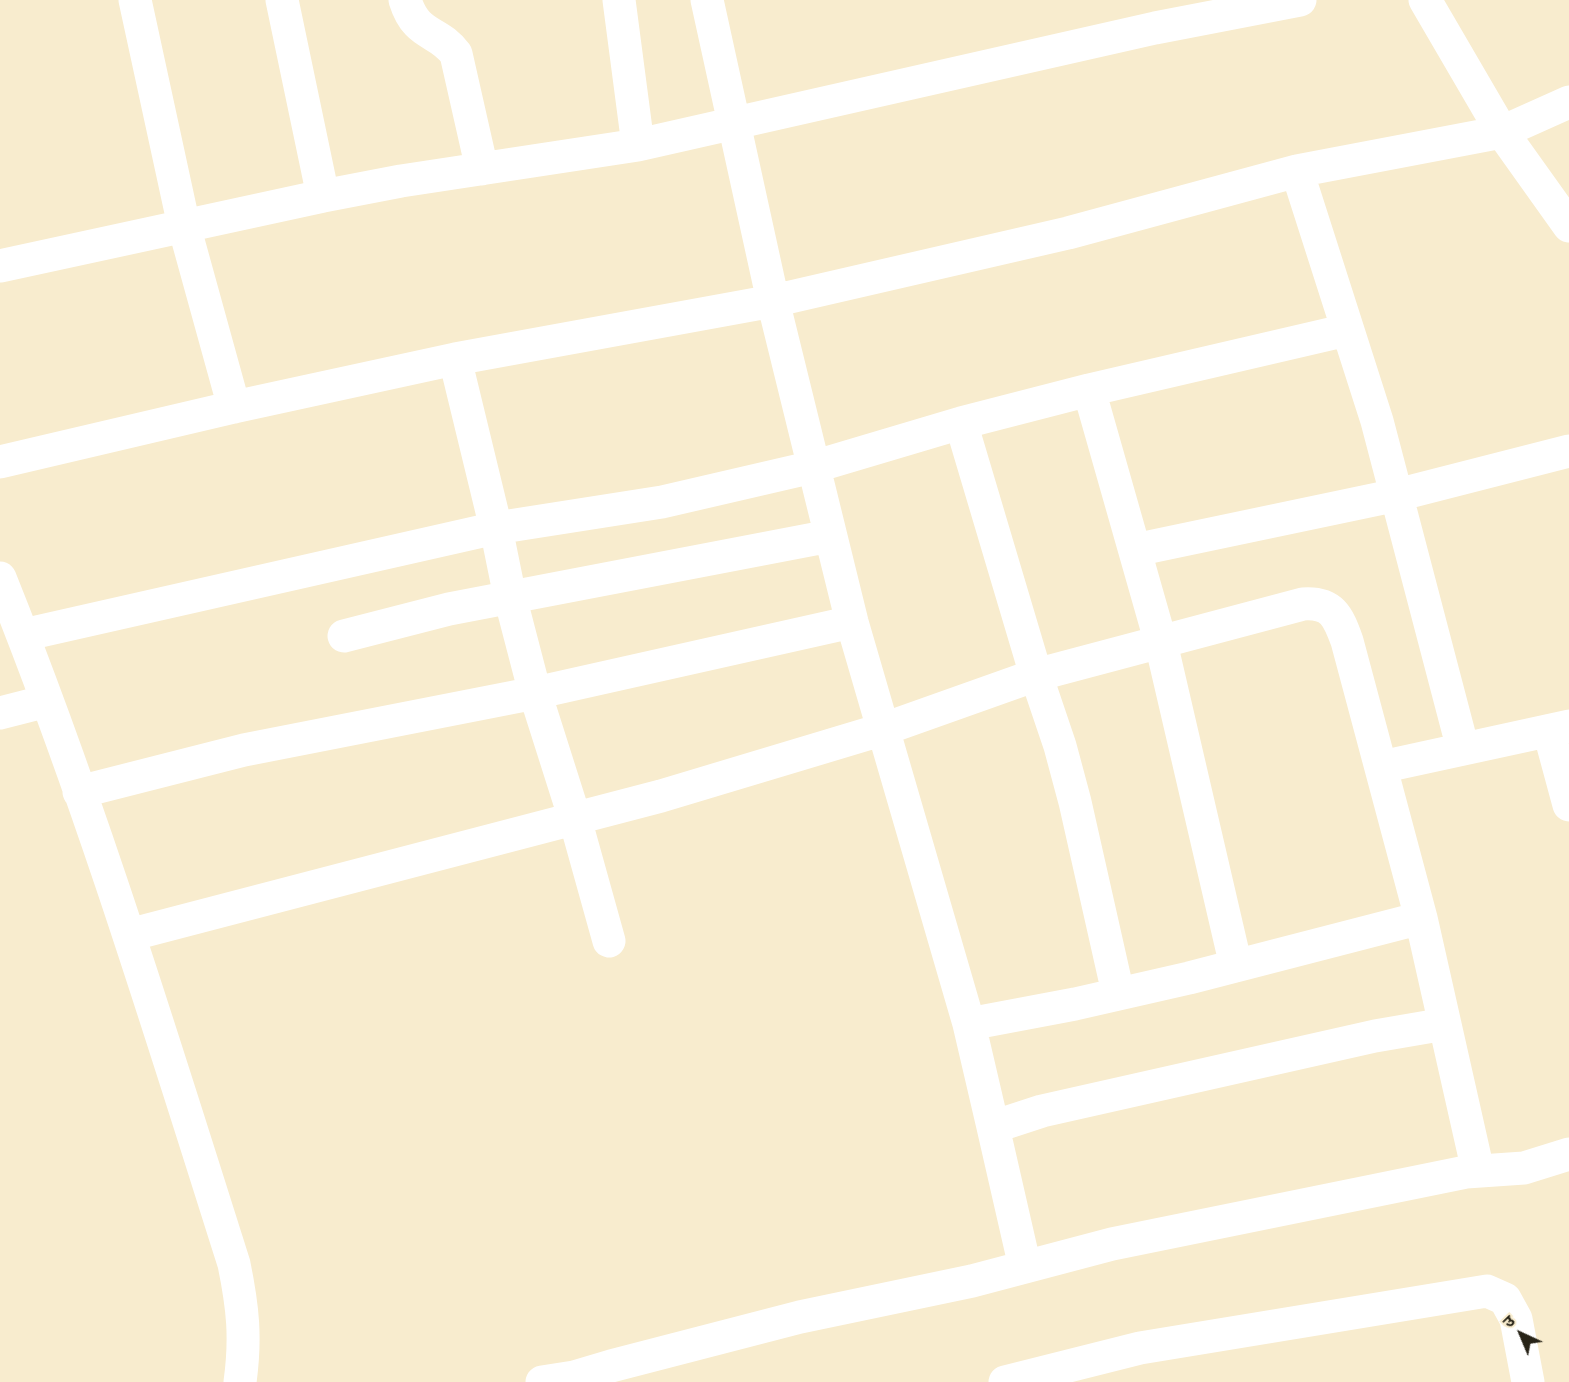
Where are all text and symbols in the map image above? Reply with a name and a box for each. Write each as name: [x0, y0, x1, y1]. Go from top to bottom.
north arrow: [1491, 1304, 1551, 1364]
text: उ: [1498, 1311, 1518, 1331]

